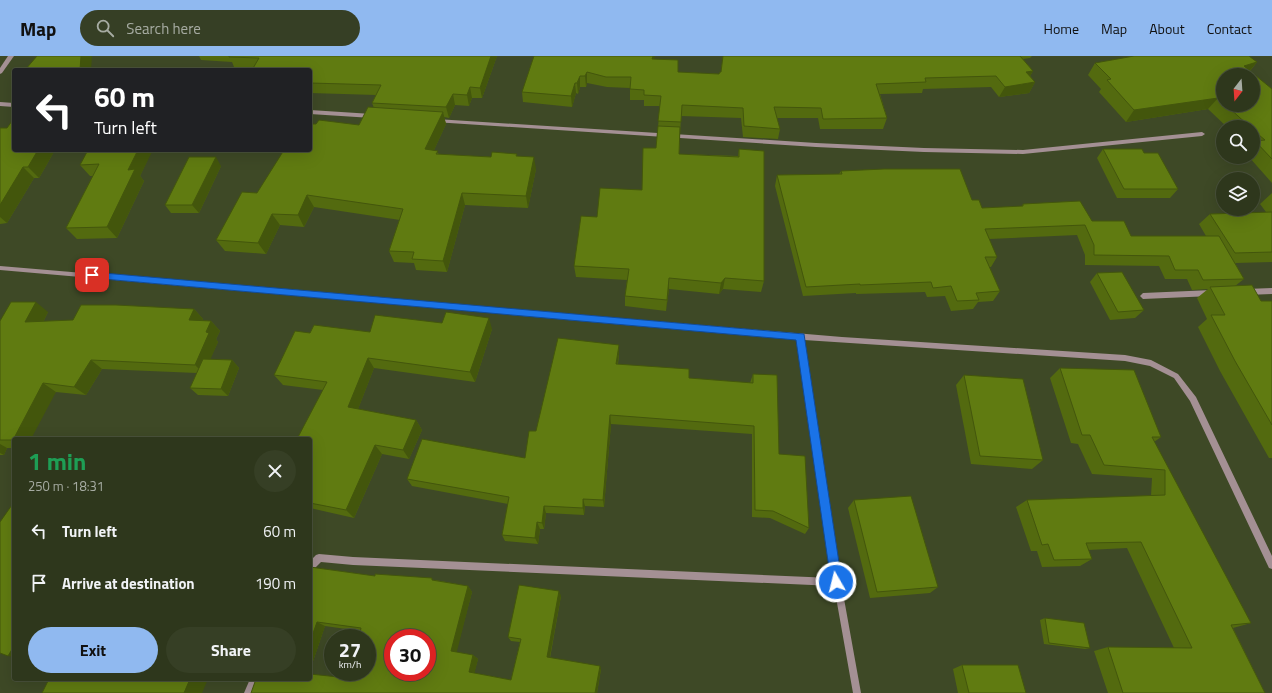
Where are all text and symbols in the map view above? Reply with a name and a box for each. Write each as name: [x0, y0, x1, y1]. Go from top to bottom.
search box: [80, 10, 360, 46]
text: Map: [20, 14, 56, 43]
icon: search: [94, 17, 116, 39]
text: Search here: [126, 17, 201, 40]
text: Home: [1044, 18, 1079, 39]
text: Map: [1101, 18, 1127, 39]
text: About: [1149, 18, 1185, 39]
text: Contact: [1207, 18, 1252, 39]
north arrow: [1216, 68, 1260, 112]
map controls: [1216, 68, 1260, 216]
text: 60 m: [94, 75, 155, 118]
icon: left: [28, 84, 80, 136]
text: Turn left: [94, 114, 157, 141]
button: search: [1216, 120, 1260, 164]
button: layers: [1216, 172, 1260, 216]
pin: [75, 258, 109, 292]
icon: arrive: [81, 264, 103, 286]
text: 1 min: [28, 443, 86, 479]
button: close: [254, 450, 296, 492]
text: 250 m · 18:31: [28, 476, 104, 496]
icon: left: [28, 520, 50, 542]
text: Turn left: [62, 520, 117, 543]
text: 60 m: [263, 520, 296, 543]
position arrow: [815, 561, 857, 603]
icon: arrive: [28, 572, 50, 594]
text: Arrive at destination: [62, 572, 195, 595]
text: 190 m: [255, 572, 296, 595]
button: Exit: [28, 627, 158, 673]
button: Share: [166, 627, 296, 673]
speed limit sign: 30: [384, 629, 436, 681]
text: 27: [339, 634, 361, 665]
text: km/h: [339, 657, 361, 672]

